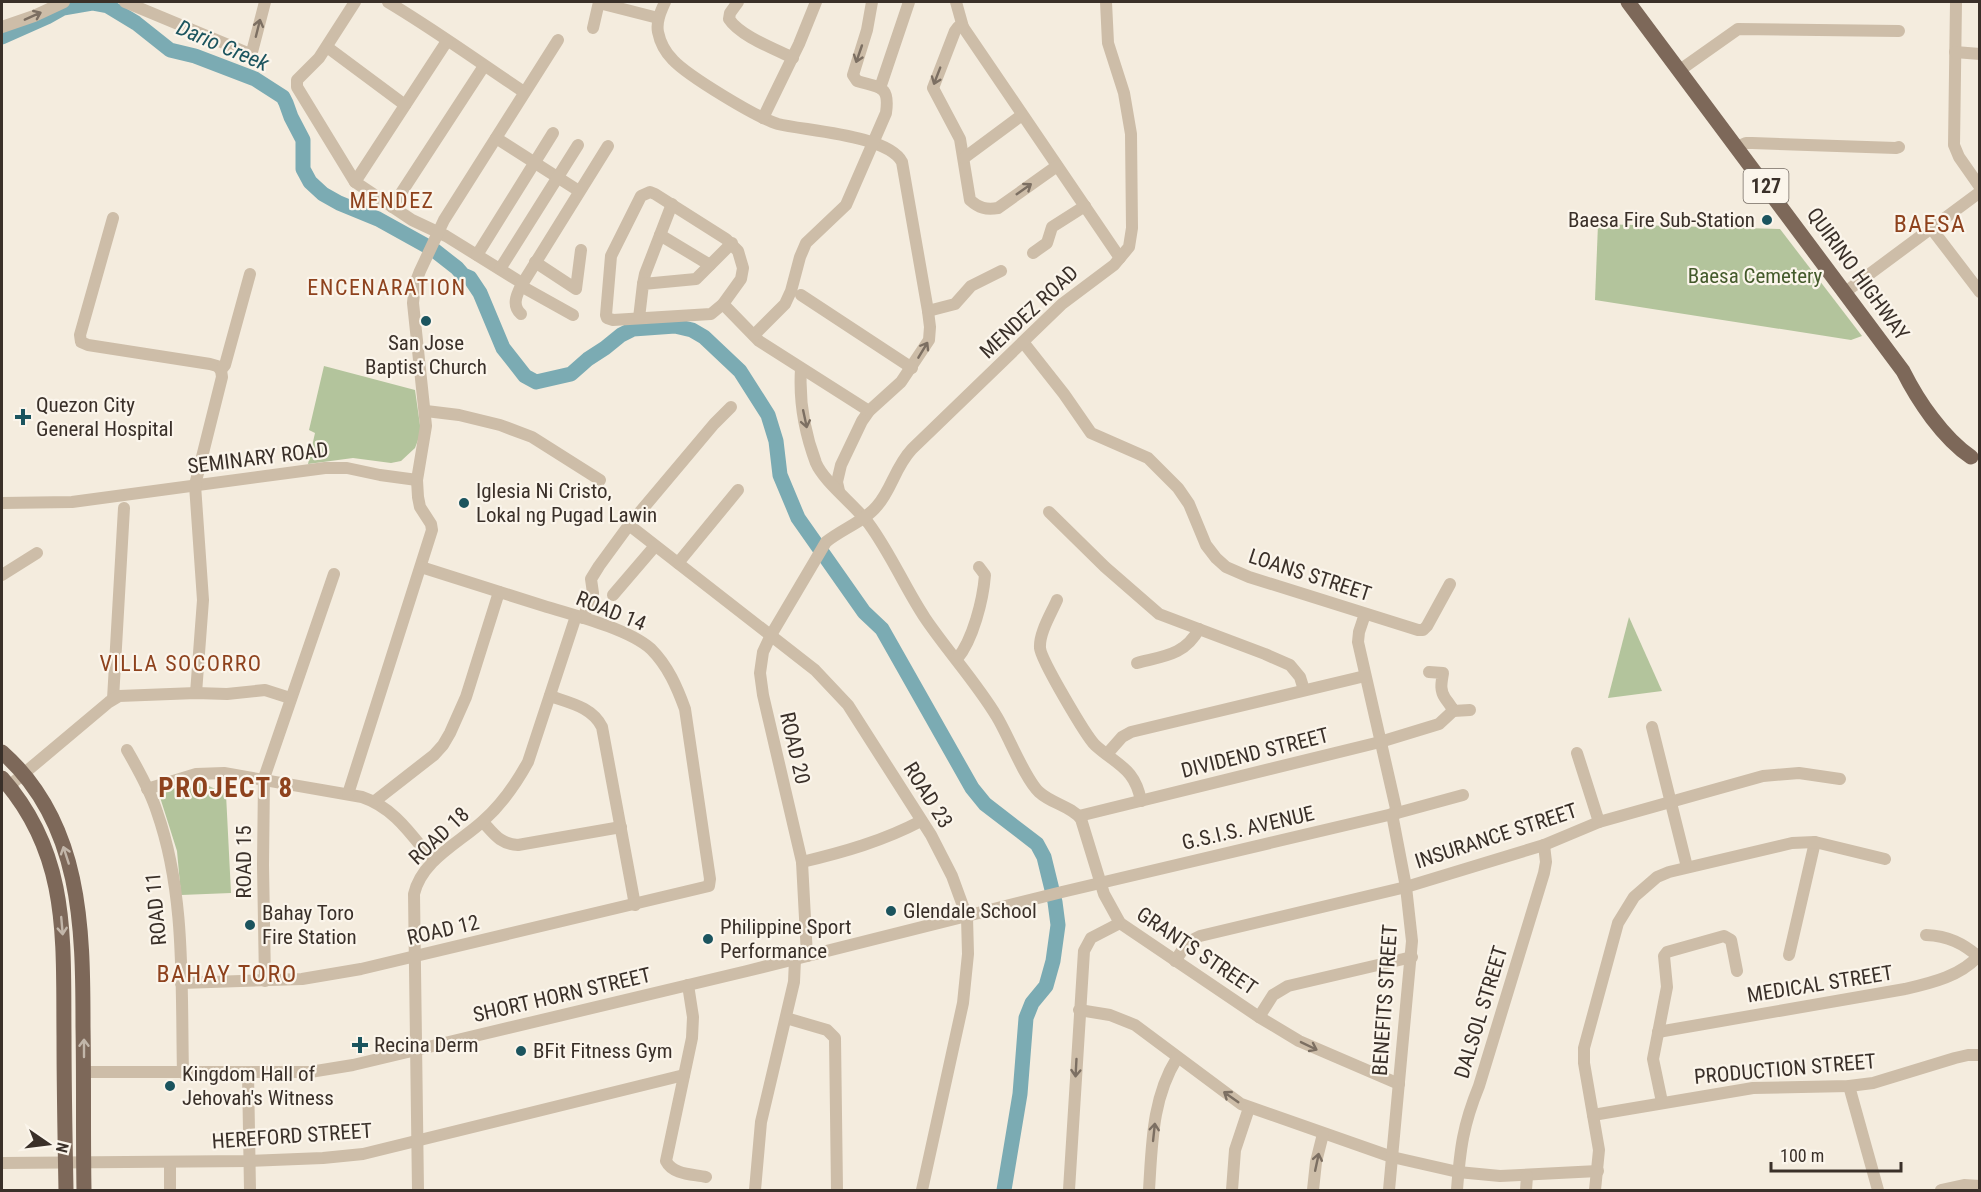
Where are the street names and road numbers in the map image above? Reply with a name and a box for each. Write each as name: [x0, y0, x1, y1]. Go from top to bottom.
road number: 127: [1744, 169, 1788, 203]
street label: QUIRINO HIGHWAY: [1802, 203, 1914, 345]
street label: MENDEZ ROAD: [975, 261, 1083, 363]
street label: SEMINARY ROAD: [186, 437, 330, 479]
street label: LOANS STREET: [1246, 544, 1374, 606]
street label: ROAD 14: [573, 586, 649, 636]
street label: ROAD 20: [775, 710, 815, 786]
street label: DIVIDEND STREET: [1179, 723, 1331, 783]
street label: ROAD 23: [898, 758, 958, 832]
street label: INSURANCE STREET: [1412, 798, 1580, 874]
street label: G.S.I.S. AVENUE: [1179, 801, 1317, 855]
street label: ROAD 18: [404, 802, 474, 870]
street label: ROAD 15: [232, 825, 256, 899]
street label: ROAD 11: [141, 871, 171, 947]
street label: GRANTS STREET: [1132, 902, 1262, 1000]
street label: ROAD 12: [405, 910, 481, 950]
street label: BENEFITS STREET: [1368, 923, 1402, 1077]
street label: DALSOL STREET: [1449, 943, 1513, 1081]
street label: MEDICAL STREET: [1745, 961, 1895, 1007]
street label: SHORT HORN STREET: [471, 963, 653, 1027]
street label: PRODUCTION STREET: [1693, 1049, 1877, 1089]
street label: HEREFORD STREET: [211, 1118, 373, 1154]

